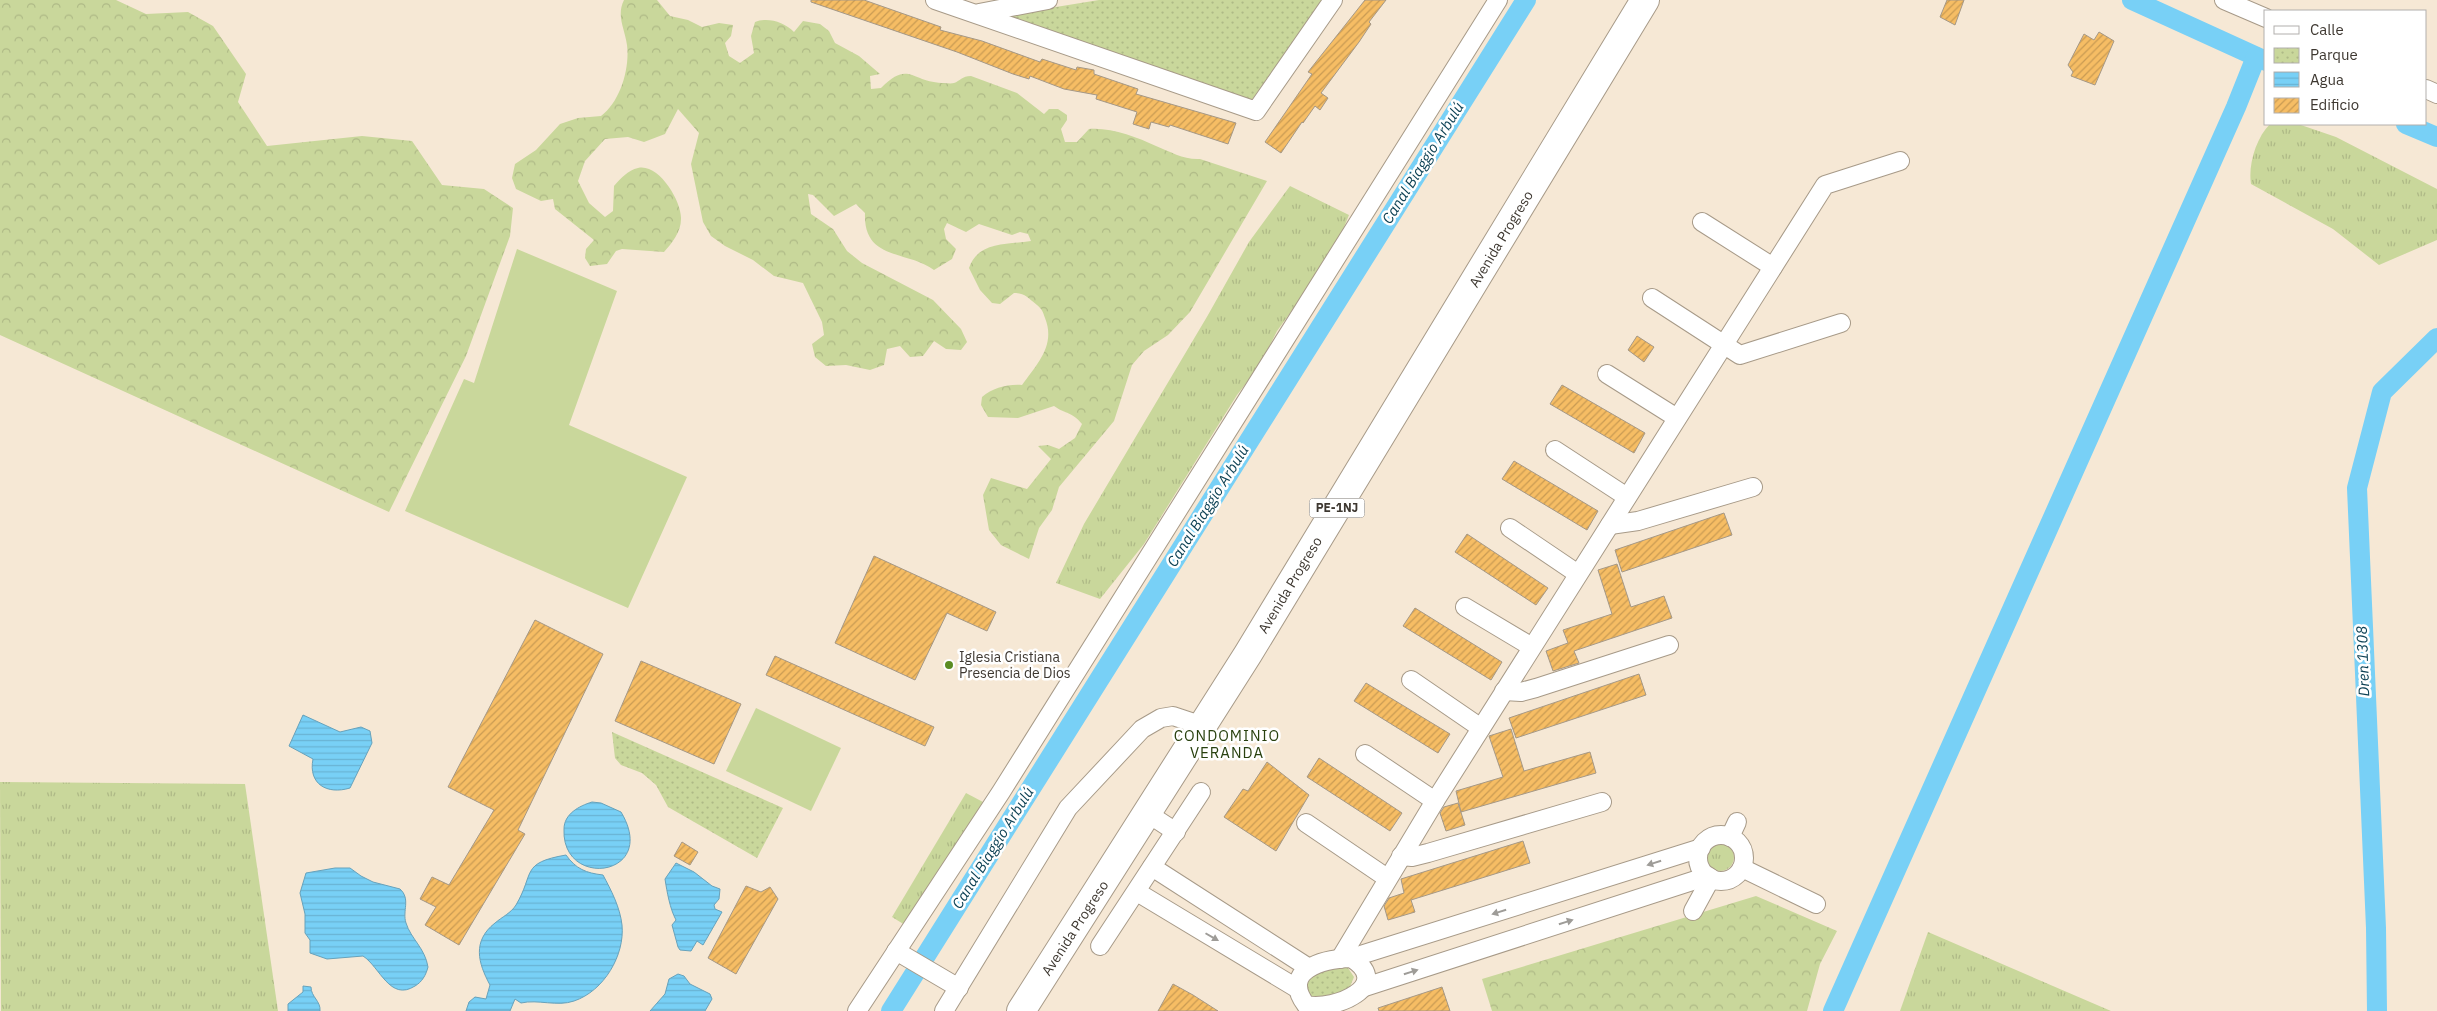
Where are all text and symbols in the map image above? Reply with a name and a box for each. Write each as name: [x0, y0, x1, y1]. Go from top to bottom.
legend: [2264, 10, 2427, 125]
text: Calle: [2310, 20, 2344, 39]
text: Parque: [2310, 45, 2358, 64]
text: Agua: [2310, 70, 2344, 89]
text: Edificio: [2310, 95, 2359, 114]
water label: Canal Biaggio Arbulú: [1378, 98, 1468, 227]
street label: Avenida Progreso: [1465, 187, 1537, 291]
water label: Canal Biaggio Arbulú: [1163, 441, 1253, 570]
road number: PE-1NJ: [1310, 498, 1364, 518]
street label: Avenida Progreso: [1254, 533, 1326, 637]
water label: Dren 1308: [2352, 625, 2373, 697]
place label: Iglesia Cristiana Presencia de Dios: [959, 648, 1071, 682]
marker: Iglesia Cristiana Presencia de Dios: [943, 659, 955, 671]
district label: CONDOMINIO VERANDA: [1174, 726, 1280, 762]
water label: Canal Biaggio Arbulú: [948, 783, 1038, 912]
one-way arrow: [1647, 859, 1662, 867]
street label: Avenida Progreso: [1038, 877, 1112, 979]
one-way arrow: [1492, 908, 1507, 916]
one-way arrow: [1558, 918, 1573, 925]
one-way arrow: [1205, 932, 1219, 941]
one-way arrow: [1404, 967, 1419, 975]

